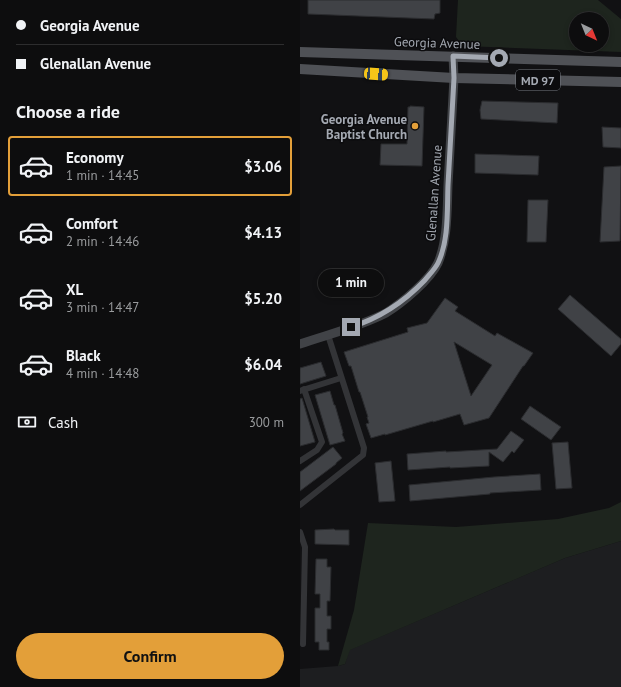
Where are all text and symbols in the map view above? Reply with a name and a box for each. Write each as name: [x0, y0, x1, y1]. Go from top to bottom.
north arrow: [569, 12, 609, 52]
map controls: [569, 12, 609, 52]
text: Georgia Avenue: [40, 16, 140, 35]
street label: Georgia Avenue: [394, 33, 480, 53]
route start: [490, 49, 508, 67]
text: Glenallan Avenue: [40, 54, 151, 73]
car: [364, 67, 388, 81]
road number: MD 97: [516, 70, 560, 90]
text: Choose a ride: [16, 100, 120, 123]
place label: Georgia Avenue Baptist Church: [321, 111, 407, 143]
marker: Georgia Avenue Baptist Church: [410, 121, 420, 131]
street label: Glenallan Avenue: [422, 144, 446, 242]
icon: car: [18, 148, 54, 184]
text: Economy: [66, 148, 124, 167]
text: $3.06: [244, 157, 282, 176]
text: 1 min · 14:45: [66, 167, 139, 184]
icon: car: [18, 214, 54, 250]
text: Comfort: [66, 214, 118, 233]
text: $4.13: [244, 223, 282, 242]
text: 2 min · 14:46: [66, 233, 139, 250]
callout: 1 min: [318, 269, 384, 297]
text: 1 min: [335, 274, 367, 291]
icon: car: [18, 280, 54, 316]
text: XL: [66, 280, 83, 299]
text: $5.20: [244, 289, 282, 308]
text: 3 min · 14:47: [66, 299, 139, 316]
route end: [342, 318, 360, 336]
icon: car: [18, 346, 54, 382]
text: Black: [66, 346, 101, 365]
text: $6.04: [244, 355, 282, 374]
text: 4 min · 14:48: [66, 365, 139, 382]
icon: cash: [16, 411, 38, 433]
text: Cash: [48, 413, 78, 432]
text: 300 m: [249, 414, 284, 431]
button: Confirm: [16, 633, 284, 679]

